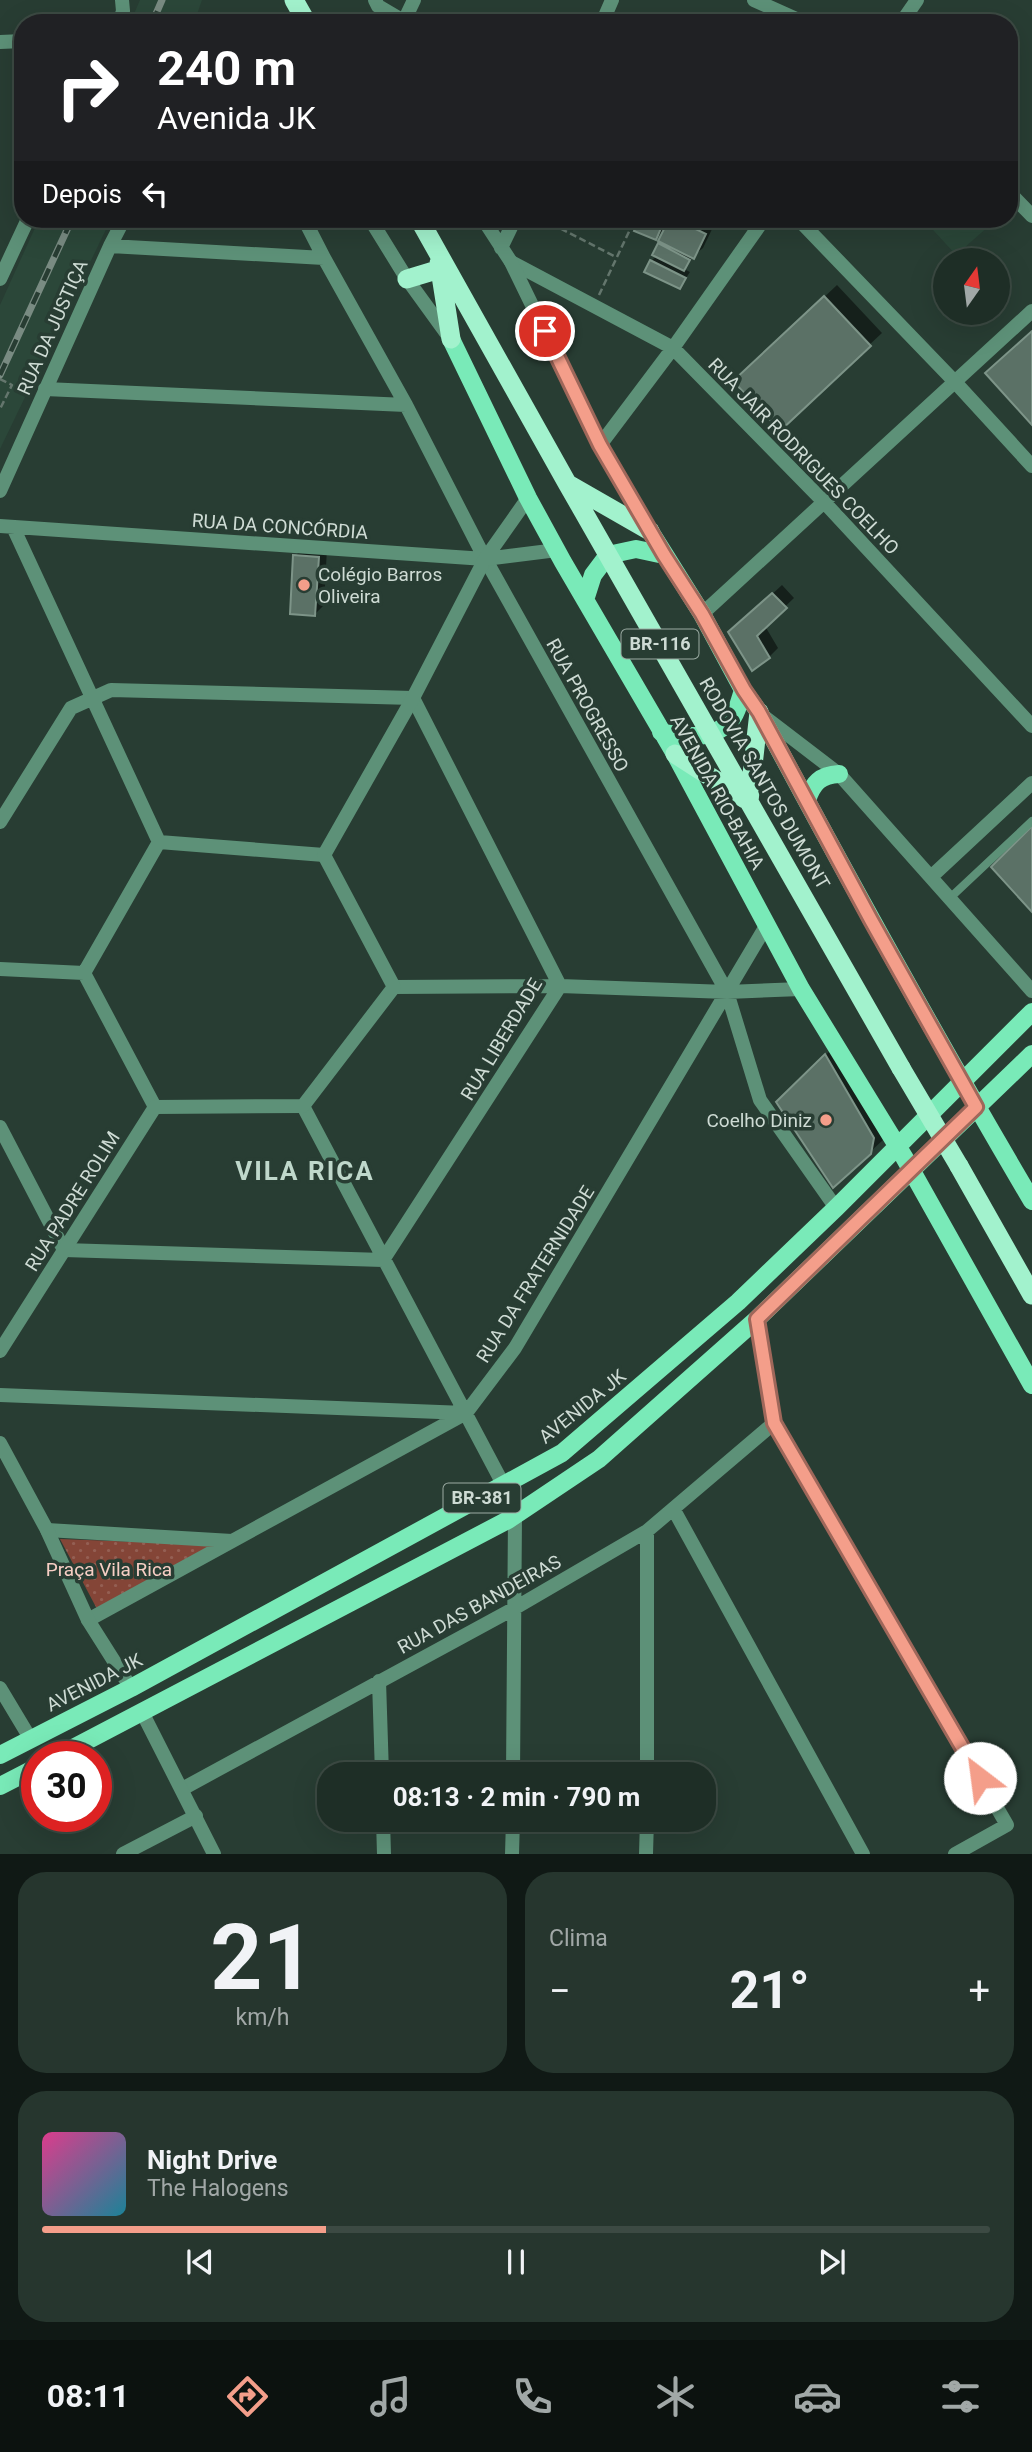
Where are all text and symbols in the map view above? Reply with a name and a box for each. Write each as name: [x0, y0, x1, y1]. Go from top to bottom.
text: 240 m: [157, 40, 296, 97]
icon: right: [42, 42, 133, 133]
text: Avenida JK: [157, 99, 316, 137]
icon: left: [136, 175, 174, 213]
text: Depois: [42, 179, 122, 209]
north arrow: [933, 248, 1010, 326]
map controls: [933, 248, 1010, 325]
street label: RUA DA JUSTIÇA: [12, 255, 93, 398]
pin: [515, 301, 575, 361]
icon: arrive: [526, 312, 564, 350]
street label: RUA JAIR RODRIGUES COELHO: [704, 353, 904, 559]
street label: RUA DA CONCÓRDIA: [191, 509, 369, 544]
place label: Colégio Barros Oliveira: [318, 563, 442, 608]
marker: Colégio Barros Oliveira: [296, 577, 312, 593]
road number: BR-116: [622, 630, 698, 658]
street label: RUA PROGRESSO: [541, 635, 634, 776]
street label: RODOVIA SANTOS DUMONT: [694, 673, 835, 893]
street label: AVENIDA RIO-BAHIA: [665, 711, 770, 874]
street label: RUA LIBERDADE: [456, 974, 547, 1105]
place label: Coelho Diniz: [706, 1109, 812, 1132]
marker: Coelho Diniz: [818, 1112, 834, 1128]
street label: RUA PADRE ROLIM: [20, 1127, 125, 1275]
district label: VILA RICA: [235, 1156, 375, 1186]
street label: RUA DA FRATERNIDADE: [472, 1181, 599, 1367]
street label: AVENIDA JK: [534, 1364, 630, 1448]
road number: BR-381: [444, 1484, 520, 1512]
street label: RUA DAS BANDEIRAS: [394, 1550, 565, 1659]
park label: Praça Vila Rica: [46, 1558, 172, 1581]
street label: AVENIDA JK: [42, 1648, 146, 1717]
speed limit sign: 30: [21, 1741, 112, 1832]
position arrow: [943, 1741, 1017, 1815]
text: 08:13 · 2 min · 790 m: [393, 1782, 640, 1812]
text: 21: [210, 1905, 315, 2011]
text: Clima: [549, 1925, 608, 1952]
text: 21°: [730, 1960, 810, 2021]
text: −: [549, 1969, 571, 2013]
text: +: [968, 1969, 990, 2013]
text: km/h: [236, 2004, 290, 2031]
text: Night Drive: [147, 2145, 277, 2175]
text: The Halogens: [147, 2175, 289, 2202]
icon: previous: [181, 2243, 219, 2281]
icon: pause: [497, 2243, 535, 2281]
icon: next: [813, 2243, 851, 2281]
icon: directions: [223, 2372, 272, 2421]
icon: music: [366, 2372, 415, 2421]
icon: phone: [508, 2372, 557, 2421]
icon: climate: [651, 2372, 700, 2421]
icon: car: [793, 2372, 842, 2421]
icon: filters: [936, 2372, 985, 2421]
text: 08:11: [47, 2377, 129, 2415]

